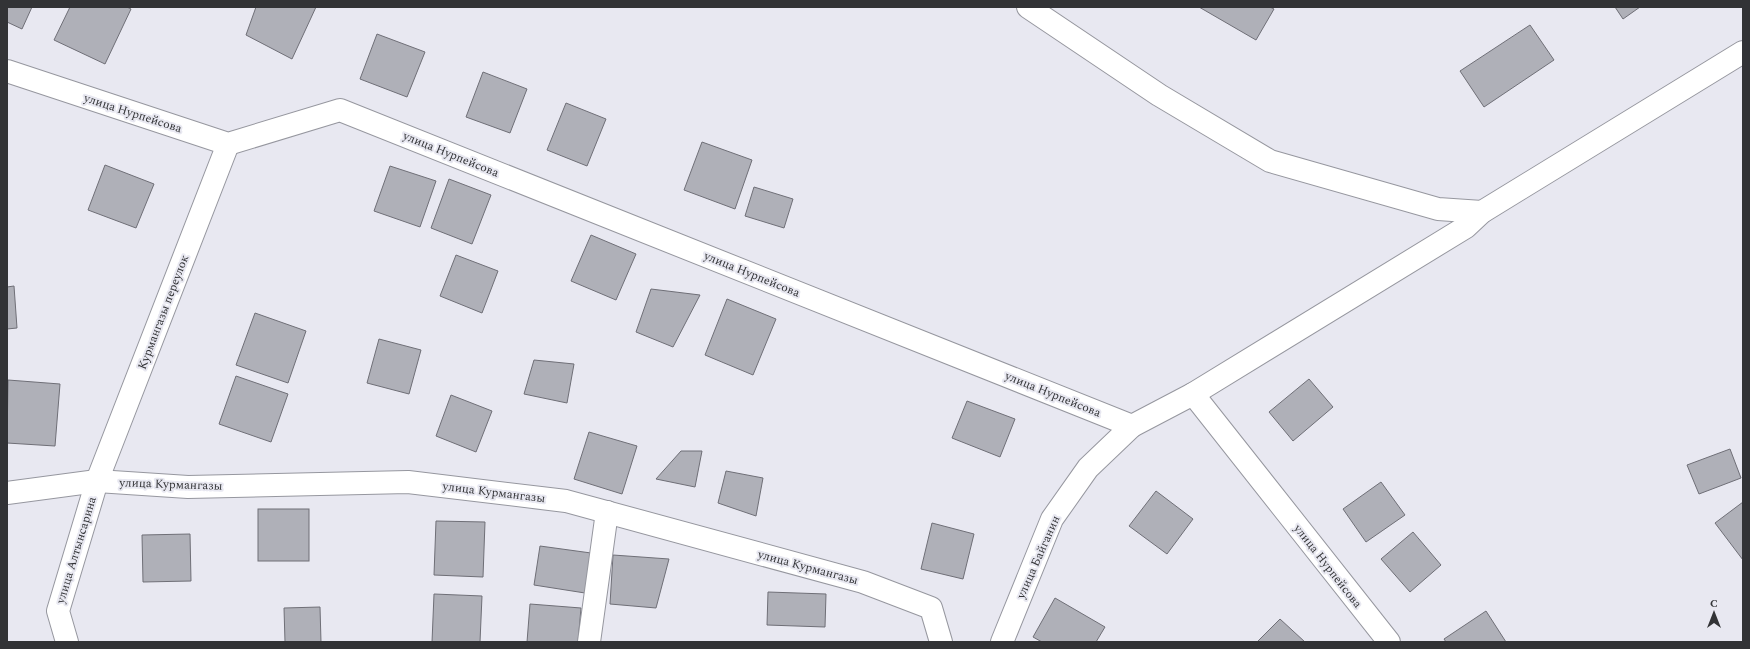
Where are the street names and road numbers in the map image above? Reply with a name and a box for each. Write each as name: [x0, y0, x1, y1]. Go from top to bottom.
street label: улица Нурпейсова: [80, 88, 184, 138]
street label: улица Нурпейсова: [399, 126, 502, 182]
street label: улица Нурпейсова: [700, 246, 803, 302]
street label: Курмангазы переулок: [133, 252, 194, 372]
street label: улица Нурпейсова: [1001, 366, 1104, 422]
street label: улица Курмангазы: [118, 473, 223, 496]
street label: улица Курмангазы: [441, 477, 546, 508]
street label: улица Алтынсарина: [51, 494, 102, 607]
street label: улица Байганин: [1011, 513, 1065, 603]
street label: улица Нурпейсова: [1288, 519, 1367, 612]
street label: улица Курмангазы: [755, 545, 860, 590]

